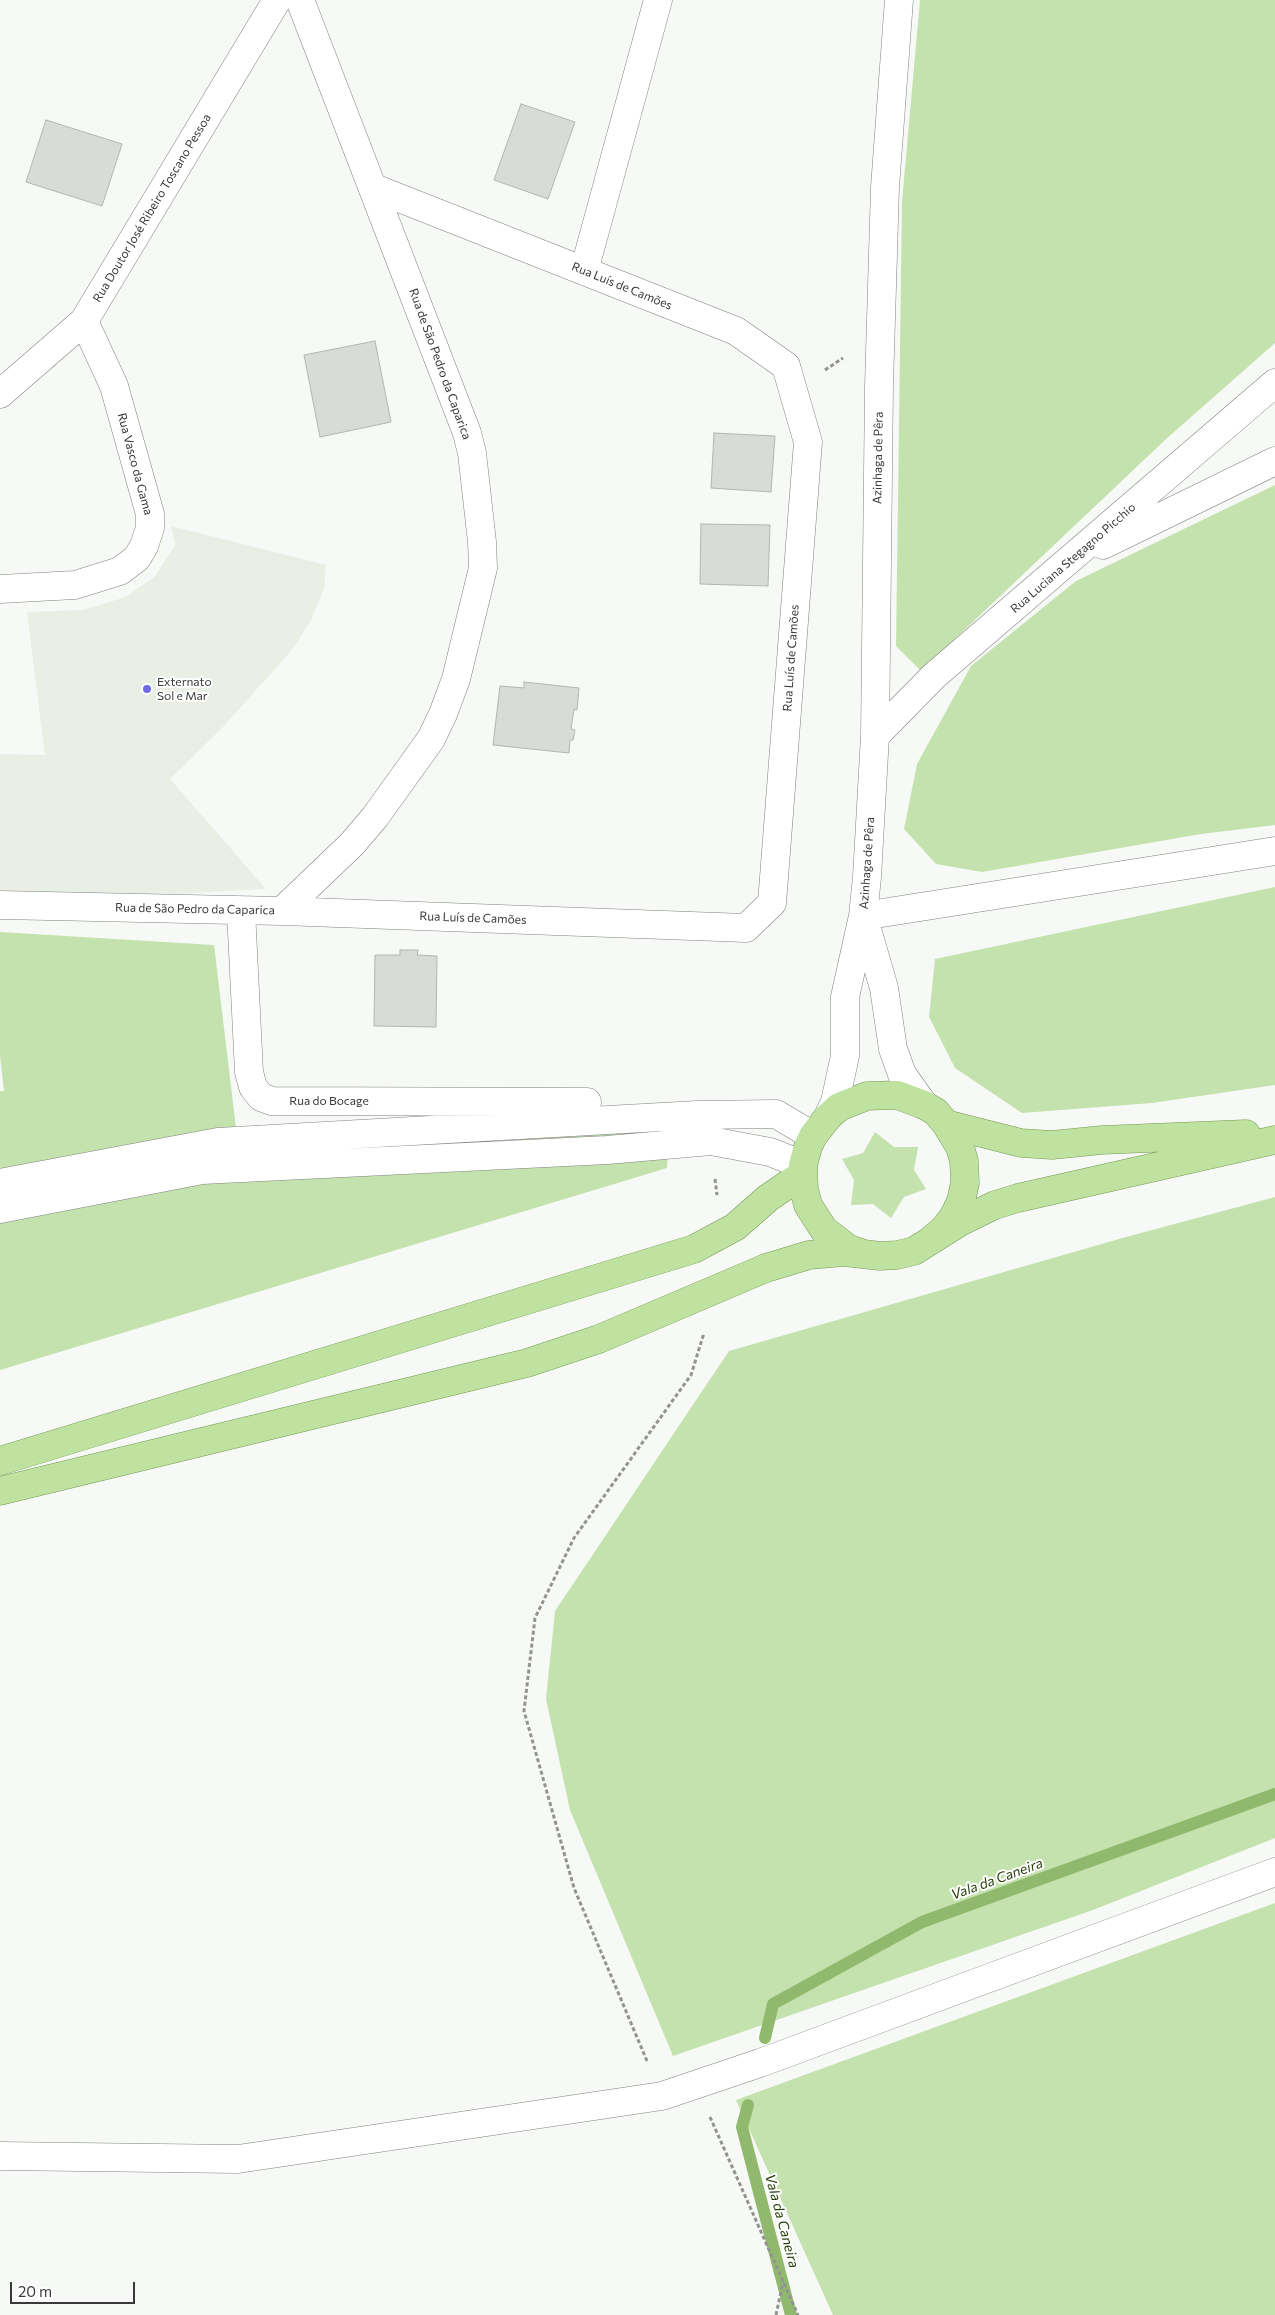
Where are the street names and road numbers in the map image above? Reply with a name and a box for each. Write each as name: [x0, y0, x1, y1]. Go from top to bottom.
street label: Rua Doutor José Ribeiro Toscano Pessoa: [90, 111, 214, 305]
street label: Rua Luís de Camões: [570, 259, 674, 313]
street label: Rua de São Pedro da Caparica: [406, 287, 474, 441]
street label: Rua Vasco da Gama: [114, 411, 156, 517]
street label: Azinhaga de Pêra: [870, 412, 886, 504]
street label: Rua Luciana Stegagno Picchio: [1008, 500, 1138, 616]
street label: Rua Luís de Camões: [780, 604, 802, 712]
street label: Azinhaga de Pêra: [857, 816, 877, 910]
street label: Rua de São Pedro da Caparica: [115, 900, 275, 918]
street label: Rua Luís de Camões: [419, 909, 527, 927]
street label: Rua do Bocage: [289, 1094, 369, 1108]

